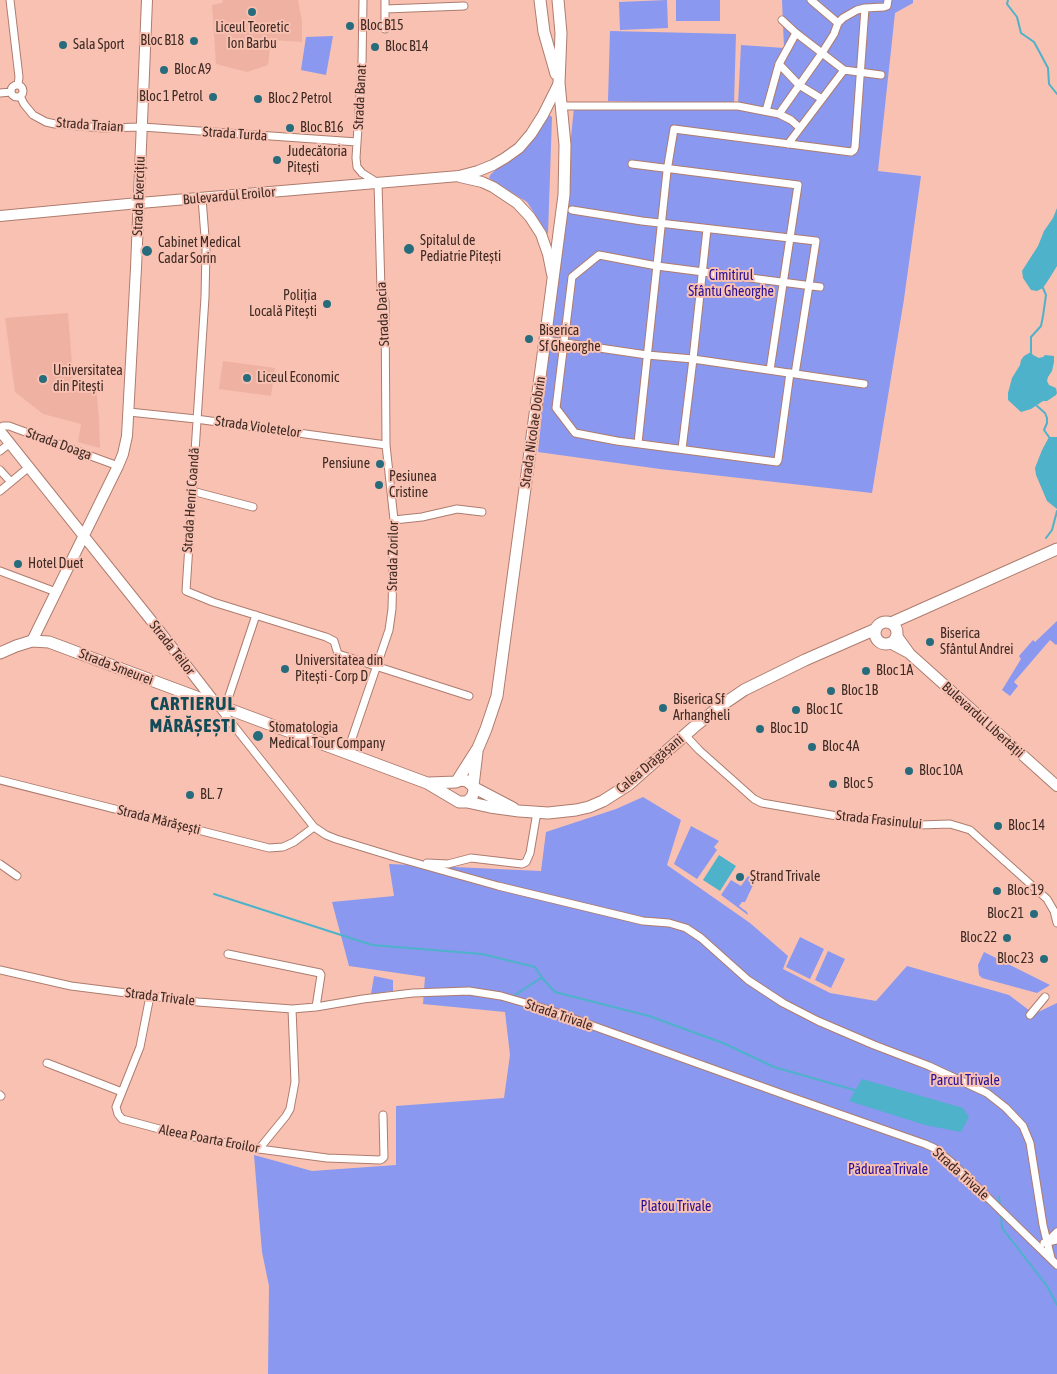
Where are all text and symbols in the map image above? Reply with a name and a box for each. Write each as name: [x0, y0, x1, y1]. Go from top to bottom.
marker: Liceul Teoretic Ion Barbu: [246, 6, 258, 18]
place label: Bloc B15: [360, 18, 404, 34]
place label: Liceul Teoretic Ion Barbu: [215, 20, 289, 52]
marker: Bloc B15: [344, 20, 356, 32]
place label: Bloc B18: [140, 33, 184, 49]
marker: Bloc B18: [188, 35, 200, 47]
place label: Sala Sport: [73, 37, 125, 53]
marker: Sala Sport: [57, 39, 69, 51]
place label: Bloc B14: [385, 39, 429, 55]
marker: Bloc B14: [369, 41, 381, 53]
place label: Bloc A9: [174, 62, 211, 78]
marker: Bloc A9: [158, 64, 170, 76]
street label: Strada Banat: [350, 64, 370, 130]
place label: Bloc 1 Petrol: [139, 89, 203, 105]
marker: Bloc 1 Petrol: [207, 91, 219, 103]
place label: Bloc 2 Petrol: [268, 91, 332, 107]
marker: Bloc 2 Petrol: [252, 93, 264, 105]
street label: Strada Traian: [56, 114, 124, 136]
place label: Bloc B16: [300, 120, 344, 136]
marker: Bloc B16: [284, 122, 296, 134]
street label: Strada Turda: [202, 123, 268, 145]
place label: Judecătoria Pitești: [287, 144, 347, 176]
marker: Judecătoria Pitești: [271, 154, 283, 166]
street label: Strada Exercițiu: [129, 156, 149, 236]
street label: Bulevardul Eroilor: [182, 184, 276, 208]
place label: Spitalul de Pediatrie Pitești: [420, 233, 501, 266]
place label: Cabinet Medical Cadar Sorin: [158, 235, 241, 268]
marker: Spitalul de Pediatrie Pitești: [402, 242, 416, 256]
marker: Cabinet Medical Cadar Sorin: [140, 244, 154, 258]
park label: Cimitirul Sfântu Gheorghe: [688, 268, 774, 300]
street label: Strada Dacia: [373, 281, 393, 347]
place label: Poliția Locală Pitești: [249, 288, 317, 321]
marker: Poliția Locală Pitești: [321, 298, 333, 310]
place label: Biserica Sf Gheorghe: [539, 323, 601, 356]
marker: Biserica Sf Gheorghe: [523, 333, 535, 345]
place label: Universitatea din Pitești: [53, 363, 123, 396]
place label: Liceul Economic: [257, 370, 339, 386]
marker: Liceul Economic: [241, 372, 253, 384]
marker: Universitatea din Pitești: [37, 373, 49, 385]
street label: Strada Nicolae Dobrin: [517, 375, 549, 489]
street label: Strada Violetelor: [214, 413, 302, 441]
street label: Strada Doaga: [24, 424, 94, 464]
street label: Strada Henri Coandă: [179, 447, 203, 553]
place label: Pensiune: [322, 456, 370, 472]
marker: Pensiune: [374, 458, 386, 470]
place label: Pesiunea Cristine: [389, 469, 437, 502]
marker: Pesiunea Cristine: [373, 479, 385, 491]
street label: Strada Zorilor: [384, 521, 402, 591]
place label: Hotel Duet: [28, 556, 84, 572]
marker: Hotel Duet: [12, 558, 24, 570]
street label: Strada Teilor: [146, 617, 198, 679]
place label: Biserica Sfântul Andrei: [940, 626, 1013, 658]
marker: Biserica Sfântul Andrei: [924, 636, 936, 648]
street label: Strada Smeurei: [77, 645, 155, 689]
place label: Universitatea din Pitești - Corp D: [295, 653, 383, 686]
marker: Universitatea din Pitești - Corp D: [279, 663, 291, 675]
place label: Bloc 1A: [876, 663, 913, 679]
marker: Bloc 1A: [860, 665, 872, 677]
street label: Bulevardul Libertății: [938, 679, 1028, 761]
place label: Bloc 1B: [841, 683, 878, 699]
marker: Bloc 1B: [825, 685, 837, 697]
place label: Biserica Sf Arhangheli: [673, 692, 730, 724]
district label: CARTIERUL MĂRĂȘEȘTI: [148, 693, 238, 737]
marker: Biserica Sf Arhangheli: [657, 702, 669, 714]
place label: Bloc 1C: [806, 702, 843, 718]
marker: Bloc 1C: [790, 704, 802, 716]
place label: Stomatologia Medical Tour Company: [269, 720, 385, 752]
place label: Bloc 1D: [770, 721, 808, 737]
marker: Bloc 1D: [754, 723, 766, 735]
marker: Stomatologia Medical Tour Company: [251, 729, 265, 743]
street label: Calea Drăgășani: [613, 731, 687, 797]
place label: Bloc 4A: [822, 739, 859, 755]
marker: Bloc 4A: [806, 741, 818, 753]
place label: Bloc 10A: [919, 763, 963, 779]
marker: Bloc 10A: [903, 765, 915, 777]
place label: Bloc 5: [843, 776, 873, 792]
marker: Bloc 5: [827, 778, 839, 790]
place label: BL. 7: [200, 787, 223, 803]
marker: BL. 7: [184, 789, 196, 801]
street label: Strada Mărășești: [116, 802, 202, 838]
street label: Strada Frasinului: [835, 807, 923, 833]
place label: Bloc 14: [1008, 818, 1045, 834]
marker: Bloc 14: [992, 820, 1004, 832]
place label: Ștrand Trivale: [750, 869, 820, 885]
marker: Ștrand Trivale: [734, 871, 746, 883]
place label: Bloc 19: [1007, 883, 1044, 899]
marker: Bloc 19: [991, 885, 1003, 897]
place label: Bloc 21: [987, 906, 1024, 922]
marker: Bloc 21: [1028, 908, 1040, 920]
place label: Bloc 22: [960, 930, 997, 946]
marker: Bloc 22: [1001, 932, 1013, 944]
place label: Bloc 23: [997, 951, 1034, 967]
marker: Bloc 23: [1038, 953, 1050, 965]
street label: Strada Trivale: [124, 984, 196, 1010]
street label: Strada Trivale: [523, 996, 595, 1034]
park label: Parcul Trivale: [930, 1073, 1000, 1089]
street label: Aleea Poarta Eroilor: [157, 1121, 261, 1157]
street label: Strada Trivale: [929, 1144, 993, 1204]
park label: Pădurea Trivale: [848, 1162, 928, 1178]
park label: Platou Trivale: [641, 1199, 711, 1215]

